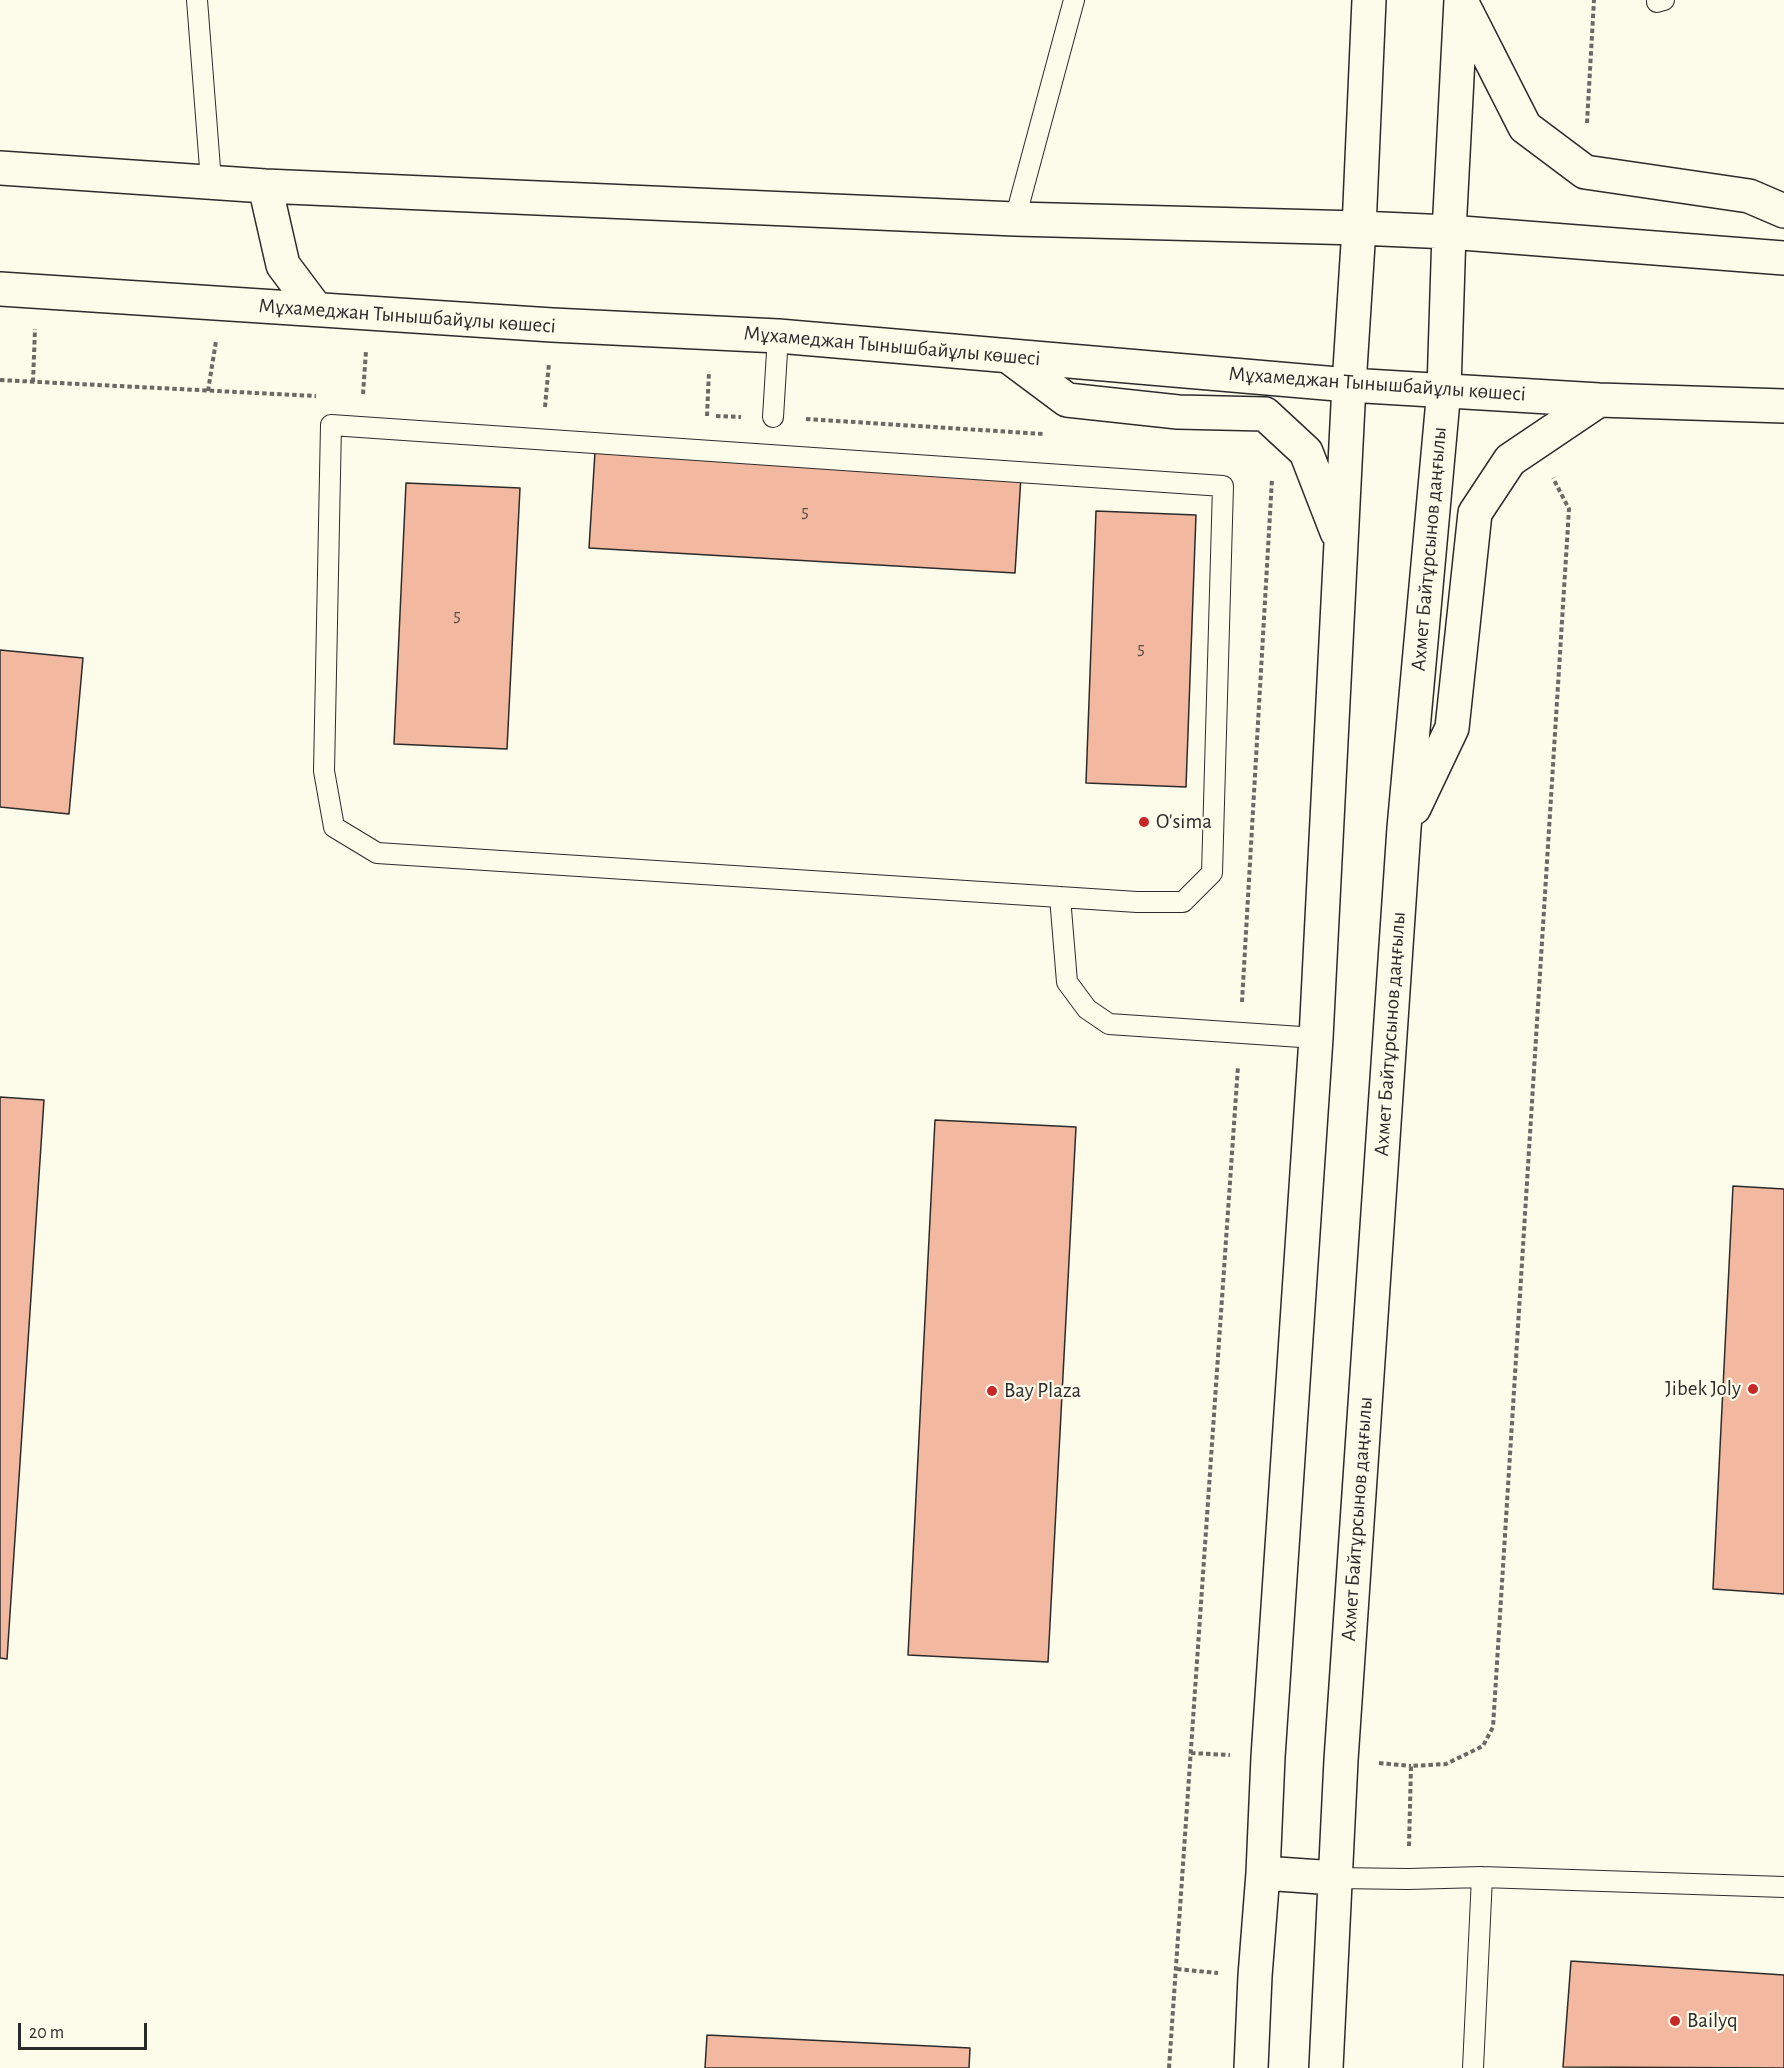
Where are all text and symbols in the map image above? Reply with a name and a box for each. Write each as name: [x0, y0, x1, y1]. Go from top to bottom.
street label: Мұхамеджан Тынышбайұлы көшесі: [257, 293, 557, 339]
street label: Мұхамеджан Тынышбайұлы көшесі: [742, 320, 1042, 372]
street label: Мұхамеджан Тынышбайұлы көшесі: [1227, 361, 1527, 407]
street label: Ахмет Байтұрсынов даңғылы: [1406, 426, 1452, 672]
house number: 5: [801, 501, 809, 523]
house number: 5: [453, 605, 461, 627]
house number: 5: [1137, 638, 1145, 660]
place label: O'sima: [1156, 809, 1212, 835]
marker: O'sima: [1137, 815, 1151, 829]
street label: Ахмет Байтұрсынов даңғылы: [1369, 911, 1411, 1157]
place label: Jibek Joly: [1665, 1376, 1741, 1402]
place label: Bay Plaza: [1004, 1378, 1081, 1404]
marker: Jibek Joly: [1746, 1382, 1760, 1396]
marker: Bay Plaza: [985, 1384, 999, 1398]
street label: Ахмет Байтұрсынов даңғылы: [1336, 1396, 1378, 1642]
place label: Bailyq: [1687, 2008, 1738, 2034]
scale bar: [21, 2011, 150, 2049]
marker: Bailyq: [1668, 2014, 1682, 2028]
text: 20 m: [29, 2024, 64, 2042]

